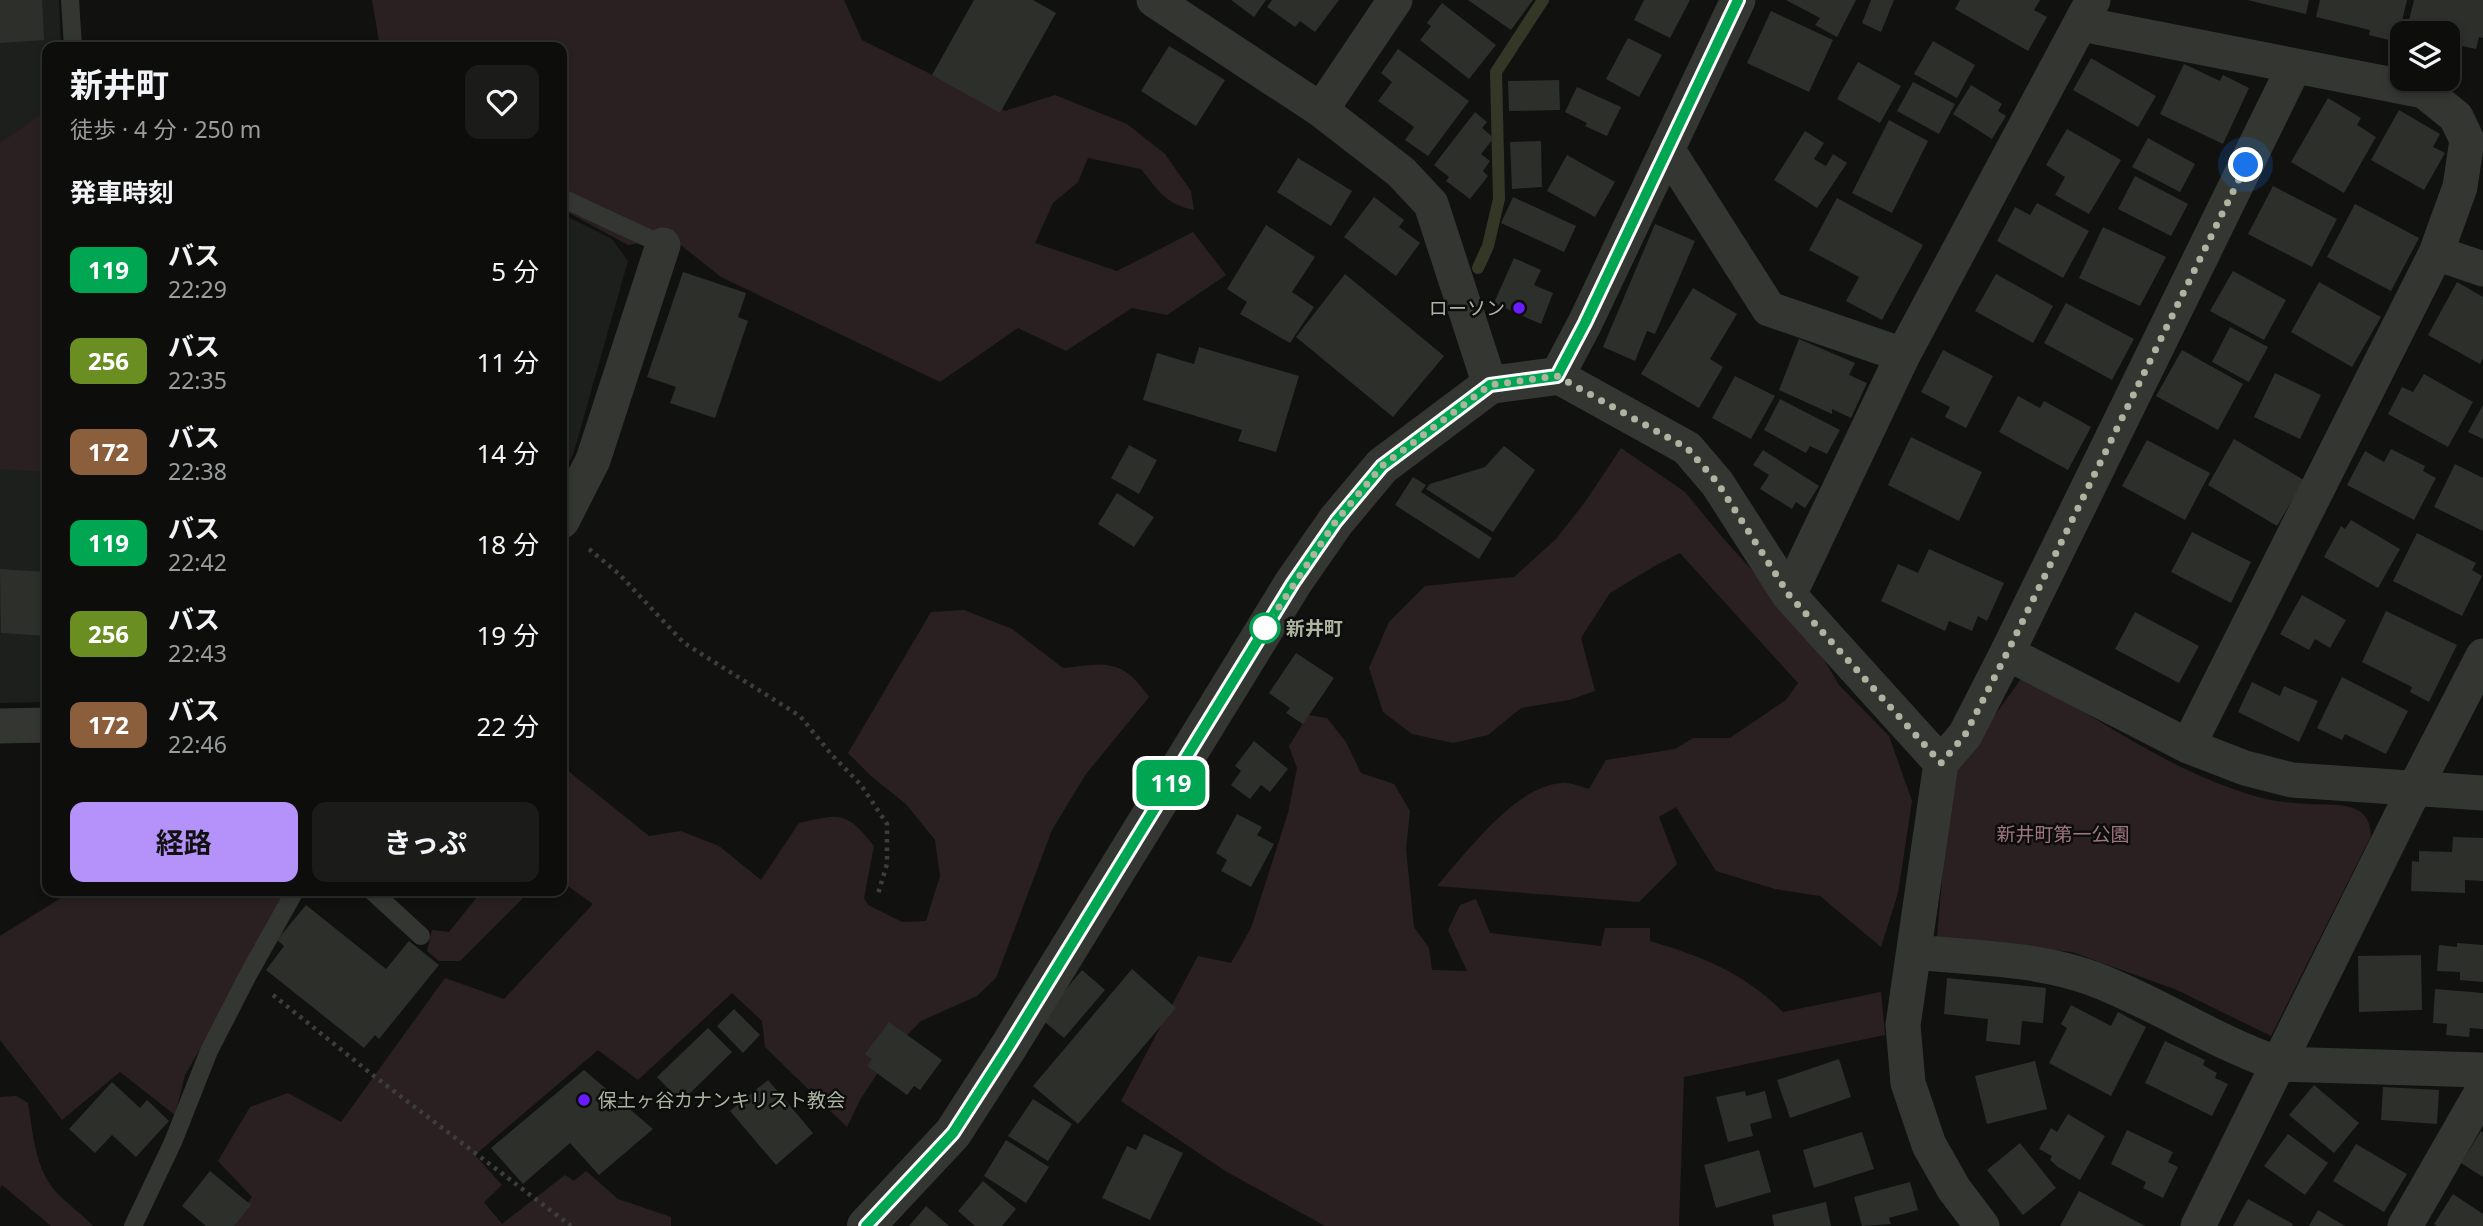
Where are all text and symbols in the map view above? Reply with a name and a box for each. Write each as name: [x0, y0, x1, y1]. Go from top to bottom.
map controls: [2390, 21, 2460, 91]
button: layers: [2390, 21, 2460, 91]
text: 新井町: [70, 62, 169, 107]
button: heart: [465, 65, 539, 139]
text: 徒歩 · 4 分 · 250 m: [70, 113, 261, 145]
your location: [2228, 147, 2263, 182]
text: 発車時刻: [70, 174, 174, 210]
text: バス: [168, 237, 220, 273]
text: 119: [88, 253, 129, 286]
text: 5 分: [491, 253, 539, 289]
text: 22:29: [168, 273, 227, 305]
place label: ローソン: [1429, 295, 1505, 321]
marker: ローソン: [1511, 300, 1527, 316]
text: バス: [168, 328, 220, 364]
text: 256: [88, 344, 129, 377]
text: 11 分: [476, 344, 539, 380]
text: 22:35: [168, 364, 227, 396]
text: バス: [168, 419, 220, 455]
text: 172: [88, 435, 129, 468]
text: 14 分: [476, 435, 539, 471]
text: 22:38: [168, 455, 227, 487]
text: バス: [168, 510, 220, 546]
text: 119: [88, 526, 129, 559]
text: 18 分: [476, 526, 539, 562]
text: 22:42: [168, 546, 227, 578]
text: バス: [168, 601, 220, 637]
marker: 新井町: [1250, 613, 1280, 643]
place label: 新井町: [1286, 615, 1343, 641]
text: 256: [88, 617, 129, 650]
text: 19 分: [476, 617, 539, 653]
text: 22:43: [168, 637, 227, 669]
text: バス: [168, 692, 220, 728]
text: 172: [88, 708, 129, 741]
text: 22 分: [476, 708, 539, 744]
text: 22:46: [168, 728, 227, 760]
line badge: 119: [1131, 760, 1211, 806]
text: 119: [1150, 766, 1192, 799]
button: 経路: [70, 802, 298, 882]
button: きっぷ: [312, 802, 539, 882]
park label: 新井町第一公園: [1996, 821, 2130, 847]
place label: 保土ヶ谷カナンキリスト教会: [598, 1087, 845, 1113]
marker: 保土ヶ谷カナンキリスト教会: [576, 1092, 592, 1108]

